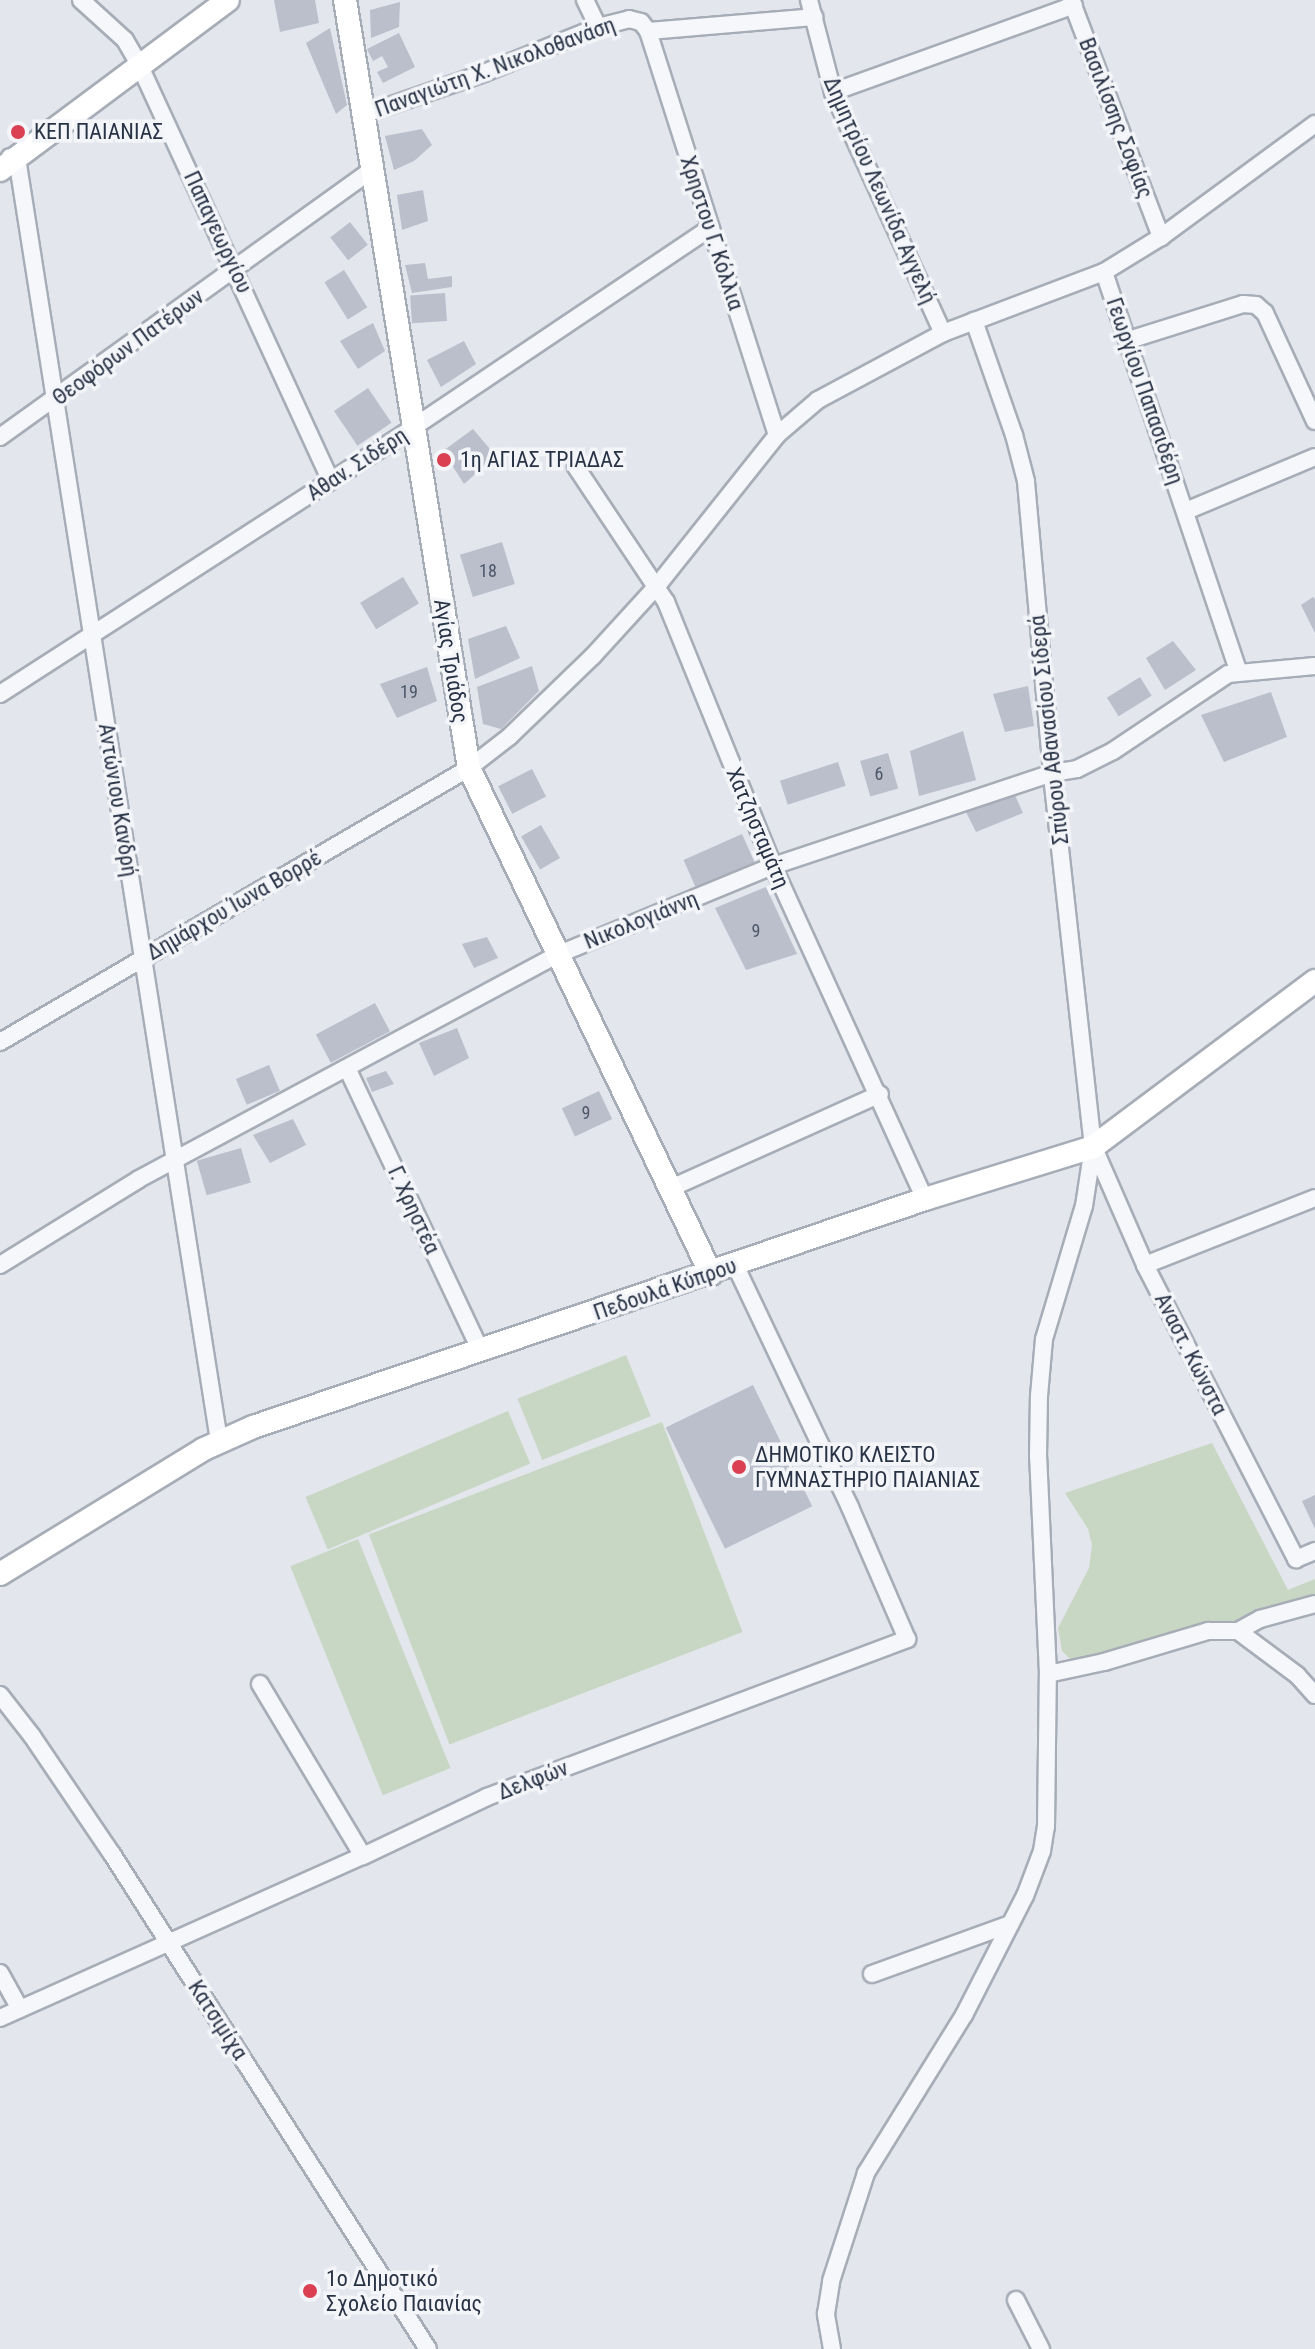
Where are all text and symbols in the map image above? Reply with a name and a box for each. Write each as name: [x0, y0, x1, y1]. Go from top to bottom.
street label: Παναγιώτη Χ. Νικολοθανάση: [371, 11, 619, 123]
street label: Βασιλίσσης Σοφίας: [1073, 34, 1159, 202]
street label: Δημητρίου Λεωνίδα Αγγελή: [818, 72, 942, 308]
place label: ΚΕΠ ΠΑΙΑΝΙΑΣ: [34, 119, 163, 145]
marker: ΚΕΠ ΠΑΙΑΝΙΑΣ: [9, 123, 27, 141]
street label: Χρηστου Γ. Κόλλια: [675, 152, 749, 314]
street label: Παπαγεωργίου: [178, 167, 258, 297]
street label: Θεοφόρων Πατέρων: [47, 283, 209, 411]
street label: Γεωργίου Παπασιδέρη: [1101, 294, 1189, 488]
street label: Αθαν. Σιδέρη: [302, 422, 412, 506]
place label: 1η ΑΓΙΑΣ ΤΡΙΑΔΑΣ: [460, 447, 624, 473]
marker: 1η ΑΓΙΑΣ ΤΡΙΑΔΑΣ: [435, 451, 453, 469]
house number: 18: [479, 560, 497, 582]
street label: Αγίας Τριάδος: [428, 597, 474, 725]
street label: Σπύρου Αθανασίου Σιδερά: [1024, 614, 1074, 846]
house number: 19: [400, 681, 418, 703]
street label: Αντώνιου Κανδρή: [93, 721, 143, 879]
house number: 6: [875, 763, 883, 785]
street label: Χατζησταμάτη: [721, 764, 795, 892]
street label: Δημάρχου Ίωνα Βορρέ: [142, 844, 326, 966]
street label: Νικολογιάννη: [580, 885, 702, 955]
house number: 9: [752, 920, 760, 942]
house number: 9: [582, 1102, 590, 1124]
street label: Γ. Χρηστέα: [382, 1162, 446, 1258]
street label: Πεδουλά Κύπρου: [590, 1252, 740, 1326]
street label: Αναστ. Κώνστα: [1149, 1289, 1233, 1419]
place label: ΔΗΜΟΤΙΚΟ ΚΛΕΙΣΤΟ ΓΥΜΝΑΣΤΗΡΙΟ ΠΑΙΑΝΙΑΣ: [755, 1441, 980, 1492]
marker: ΔΗΜΟΤΙΚΟ ΚΛΕΙΣΤΟ ΓΥΜΝΑΣΤΗΡΙΟ ΠΑΙΑΝΙΑΣ: [730, 1458, 748, 1476]
street label: Δελφών: [494, 1755, 572, 1805]
street label: Κατσιμίχα: [183, 1975, 253, 2065]
place label: 1ο Δημοτικό Σχολείο Παιανίας: [326, 2265, 482, 2316]
marker: 1ο Δημοτικό Σχολείο Παιανίας: [301, 2282, 319, 2300]

